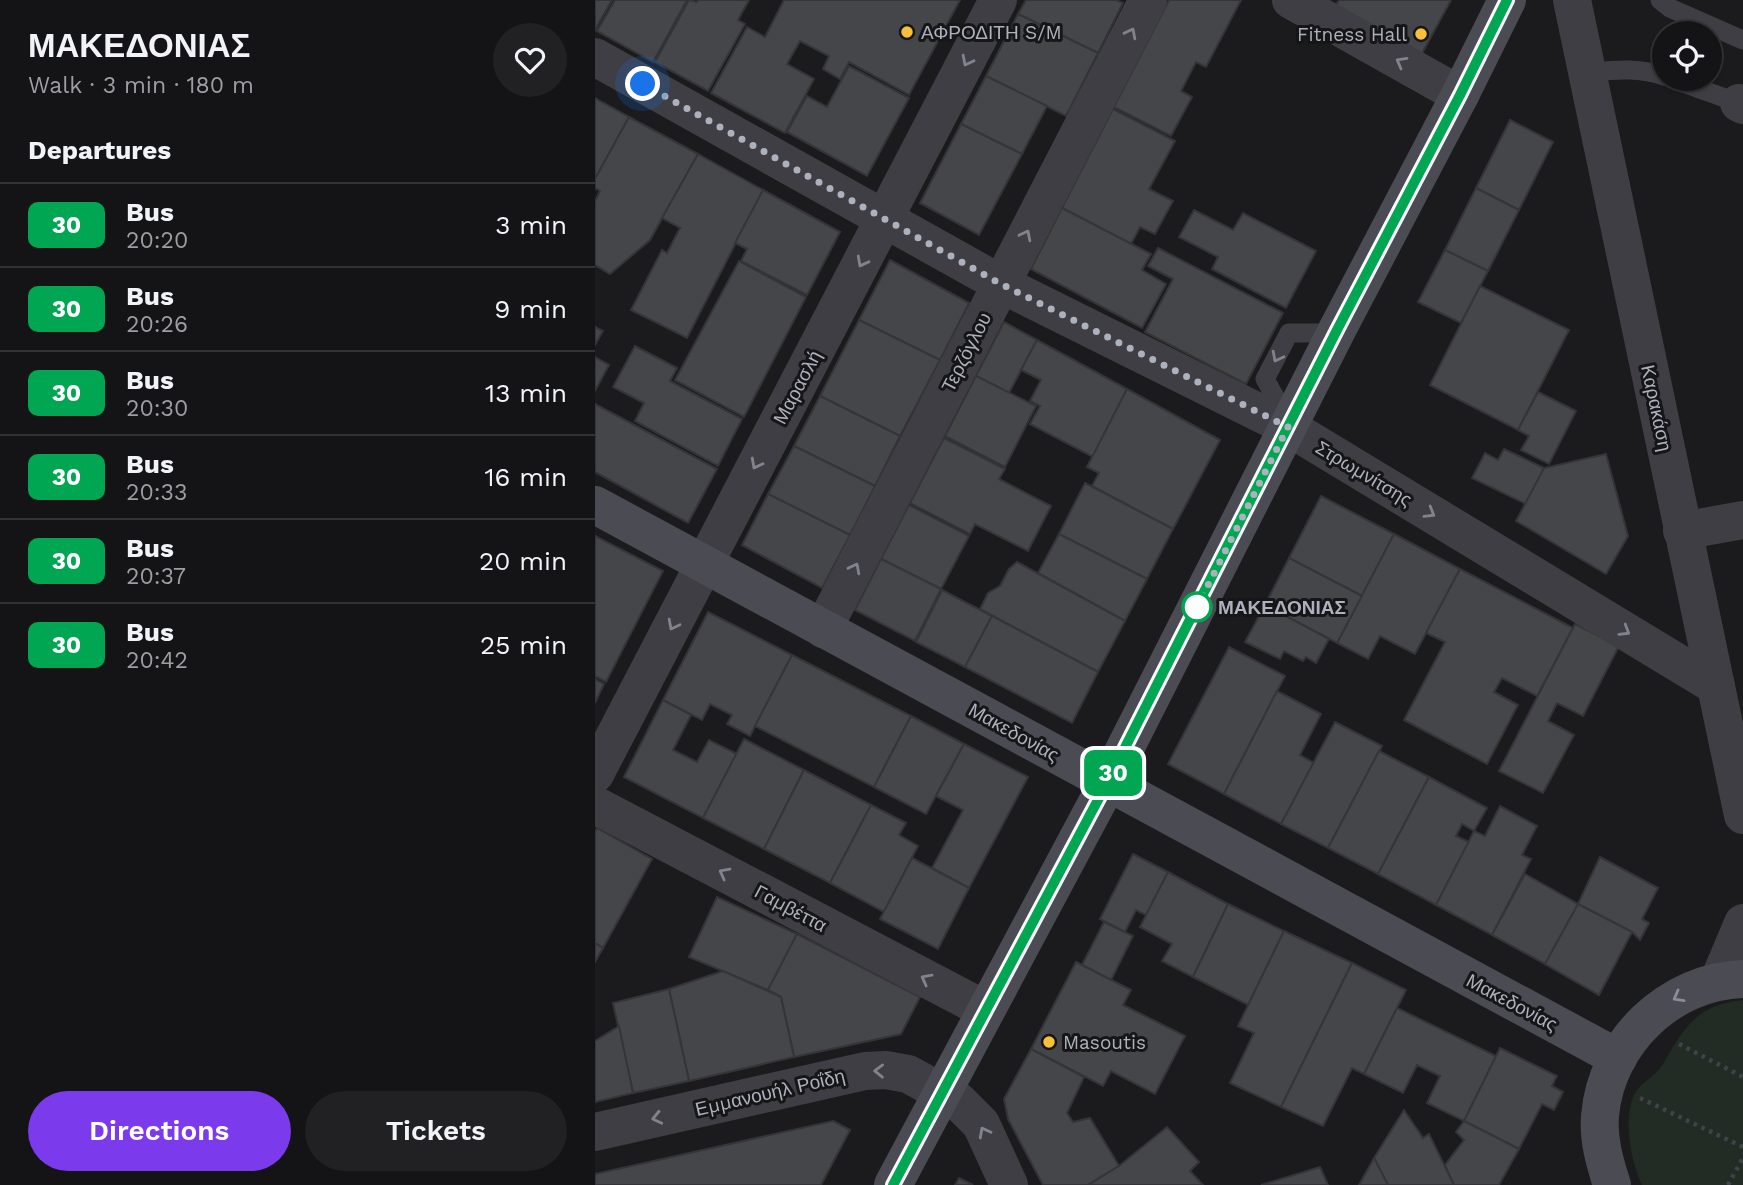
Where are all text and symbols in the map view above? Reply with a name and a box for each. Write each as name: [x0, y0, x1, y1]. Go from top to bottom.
place label: ΑΦΡΟΔΙΤΗ S/M: [921, 21, 1062, 44]
map controls: [1652, 21, 1722, 91]
button: locate: [1652, 21, 1722, 91]
button: heart: [493, 23, 567, 97]
place label: Fitness Hall: [1297, 23, 1407, 46]
marker: ΑΦΡΟΔΙΤΗ S/M: [899, 24, 915, 40]
text: ΜΑΚΕΔΟΝΙΑΣ: [28, 26, 250, 65]
marker: Fitness Hall: [1413, 26, 1429, 42]
one-way arrow: [1122, 28, 1136, 40]
one-way arrow: [961, 53, 975, 66]
one-way arrow: [1396, 57, 1408, 70]
your location: [625, 66, 660, 101]
text: Walk · 3 min · 180 m: [28, 72, 254, 99]
text: Departures: [28, 135, 171, 165]
text: Bus: [126, 197, 174, 227]
text: 3 min: [495, 210, 567, 240]
text: 30: [52, 211, 81, 239]
text: 20:20: [126, 227, 188, 254]
one-way arrow: [1018, 230, 1032, 242]
one-way arrow: [857, 255, 870, 268]
text: Bus: [126, 281, 174, 311]
text: 9 min: [494, 294, 567, 324]
text: 30: [52, 295, 81, 323]
street label: Τερζόγλου: [937, 309, 996, 396]
text: 20:26: [126, 311, 188, 338]
street label: Μαρασλή: [768, 346, 826, 428]
one-way arrow: [1271, 350, 1285, 362]
street label: Καρακάση: [1636, 363, 1677, 453]
text: Bus: [126, 365, 174, 395]
text: 13 min: [485, 378, 567, 408]
text: 30: [52, 379, 81, 407]
text: 20:30: [126, 395, 188, 422]
street label: Στρωμνίτσης: [1311, 436, 1416, 511]
text: Bus: [126, 449, 174, 479]
one-way arrow: [751, 457, 765, 469]
text: 16 min: [484, 462, 567, 492]
text: 30: [52, 463, 81, 491]
text: 20:33: [126, 479, 187, 506]
one-way arrow: [1423, 505, 1436, 518]
text: Bus: [126, 533, 174, 563]
text: 20 min: [479, 546, 567, 576]
text: 30: [52, 547, 81, 575]
text: 20:37: [126, 563, 186, 590]
one-way arrow: [846, 563, 860, 575]
marker: ΜΑΚΕΔΟΝΙΑΣ: [1182, 592, 1212, 622]
place label: ΜΑΚΕΔΟΝΙΑΣ: [1218, 596, 1346, 619]
text: Bus: [126, 617, 174, 647]
one-way arrow: [667, 618, 681, 630]
one-way arrow: [1617, 623, 1630, 636]
text: 25 min: [480, 630, 567, 660]
text: 30: [52, 631, 81, 659]
text: 20:42: [126, 647, 188, 674]
street label: Μακεδονίας: [965, 698, 1063, 767]
line badge: 30: [1081, 750, 1145, 796]
text: 30: [1098, 759, 1128, 787]
one-way arrow: [719, 868, 731, 881]
street label: Γαμβέττα: [751, 880, 831, 937]
street label: Μακεδονίας: [1462, 969, 1561, 1036]
one-way arrow: [921, 973, 933, 987]
one-way arrow: [1673, 989, 1686, 1002]
place label: Masoutis: [1063, 1031, 1146, 1054]
marker: Masoutis: [1041, 1034, 1057, 1050]
one-way arrow: [873, 1063, 884, 1079]
street label: Εμμανουήλ Ροΐδη: [693, 1064, 847, 1121]
button: Directions: [28, 1091, 291, 1171]
button: Tickets: [305, 1091, 567, 1171]
one-way arrow: [651, 1110, 663, 1124]
one-way arrow: [979, 1127, 992, 1139]

